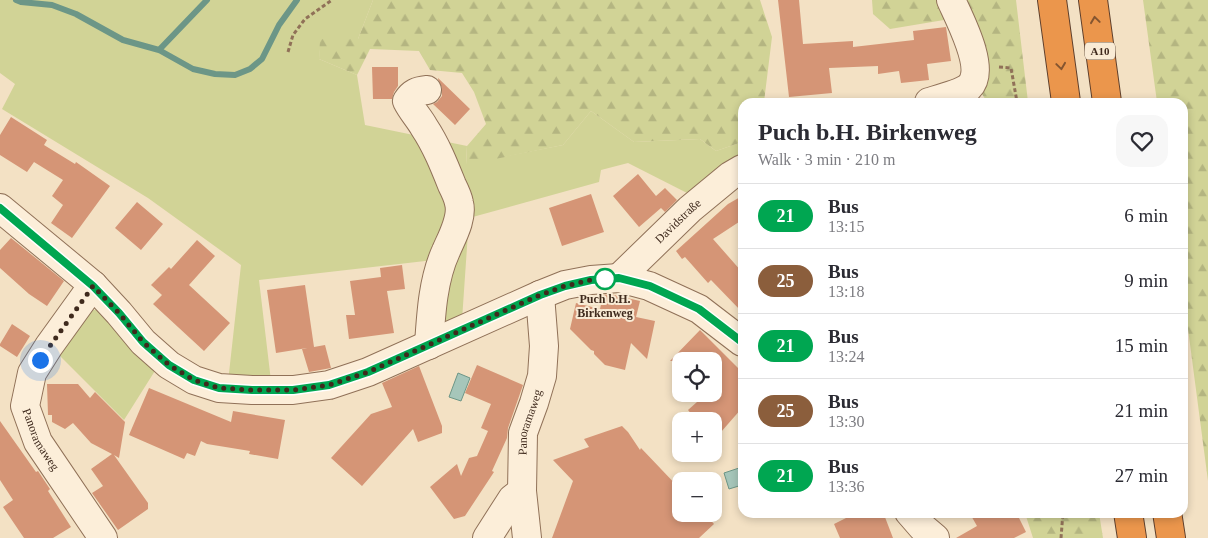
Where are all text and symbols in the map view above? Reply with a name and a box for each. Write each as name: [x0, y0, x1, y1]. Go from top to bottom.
one-way arrow: [1091, 15, 1101, 24]
road number: A10: [1085, 42, 1115, 59]
one-way arrow: [1056, 61, 1066, 70]
button: heart: [1116, 115, 1168, 167]
text: Puch b.H. Birkenweg: [758, 119, 977, 145]
text: Walk · 3 min · 210 m: [758, 151, 895, 168]
street label: Davidstraße: [652, 196, 704, 246]
text: Bus: [828, 196, 859, 217]
text: 6 min: [1124, 205, 1168, 226]
text: 21: [777, 206, 795, 226]
text: 13:15: [828, 218, 864, 235]
text: Bus: [828, 261, 859, 282]
marker: Puch b.H. Birkenweg: [594, 268, 616, 290]
text: 9 min: [1124, 270, 1168, 291]
text: 25: [777, 271, 795, 291]
text: 13:18: [828, 283, 864, 300]
place label: Puch b.H. Birkenweg: [577, 292, 633, 320]
text: Bus: [828, 326, 859, 347]
text: 15 min: [1115, 335, 1168, 356]
text: 21: [777, 336, 795, 356]
your location: [28, 348, 53, 373]
text: 13:24: [828, 348, 864, 365]
map controls: [672, 352, 722, 522]
button: locate: [672, 352, 722, 402]
street label: Panoramaweg: [516, 388, 545, 455]
text: Bus: [828, 391, 859, 412]
text: 21 min: [1115, 400, 1168, 421]
text: 25: [777, 401, 795, 421]
street label: Panoramaweg: [19, 407, 62, 473]
button: +: [672, 412, 722, 462]
text: 13:30: [828, 413, 864, 430]
text: Bus: [828, 456, 859, 477]
text: 27 min: [1115, 465, 1168, 486]
text: 21: [777, 466, 795, 486]
button: −: [672, 472, 722, 522]
text: 13:36: [828, 478, 864, 495]

